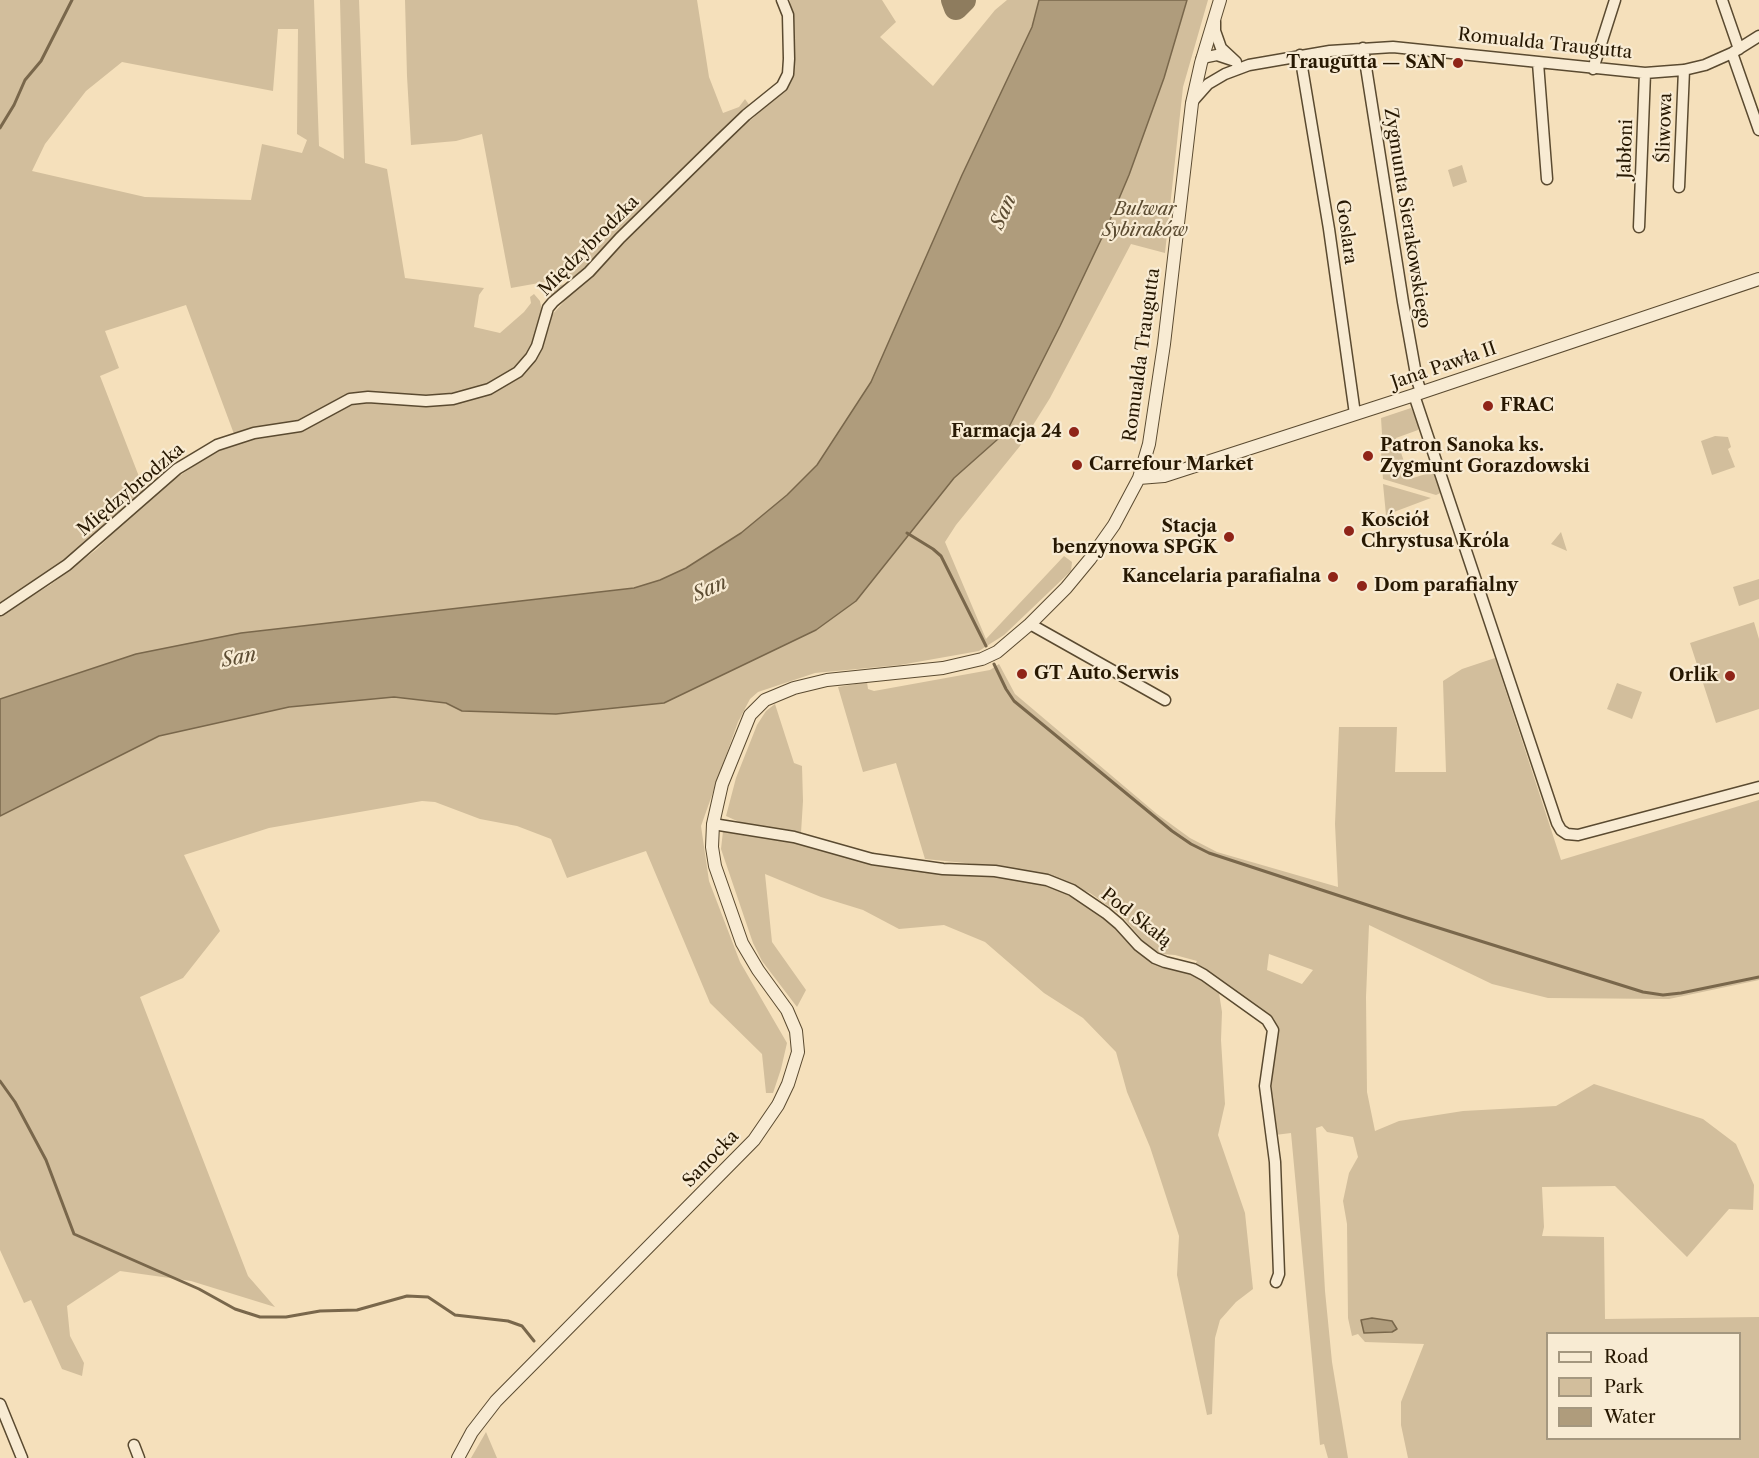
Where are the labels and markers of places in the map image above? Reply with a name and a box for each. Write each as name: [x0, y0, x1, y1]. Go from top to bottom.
place label: Traugutta — SAN: [1286, 52, 1446, 74]
marker: Traugutta — SAN: [1451, 56, 1465, 70]
place label: FRAC: [1500, 395, 1554, 417]
marker: FRAC: [1481, 399, 1495, 413]
place label: Farmacja 24: [951, 421, 1062, 443]
marker: Farmacja 24: [1067, 425, 1081, 439]
place label: Patron Sanoka ks. Zygmunt Gorazdowski: [1380, 435, 1590, 478]
marker: Patron Sanoka ks. Zygmunt Gorazdowski: [1361, 449, 1375, 463]
place label: Carrefour Market: [1089, 454, 1254, 476]
marker: Carrefour Market: [1070, 458, 1084, 472]
place label: Kościół Chrystusa Króla: [1361, 510, 1509, 552]
place label: Stacja benzynowa SPGK: [1052, 516, 1217, 558]
marker: Kościół Chrystusa Króla: [1342, 524, 1356, 538]
marker: Stacja benzynowa SPGK: [1222, 530, 1236, 544]
place label: Kancelaria parafialna: [1122, 566, 1321, 588]
marker: Kancelaria parafialna: [1326, 570, 1340, 584]
place label: Dom parafialny: [1374, 575, 1518, 597]
marker: Dom parafialny: [1355, 579, 1369, 593]
place label: GT Auto Serwis: [1034, 663, 1179, 685]
place label: Orlik: [1669, 665, 1718, 687]
marker: GT Auto Serwis: [1015, 667, 1029, 681]
marker: Orlik: [1723, 669, 1737, 683]

